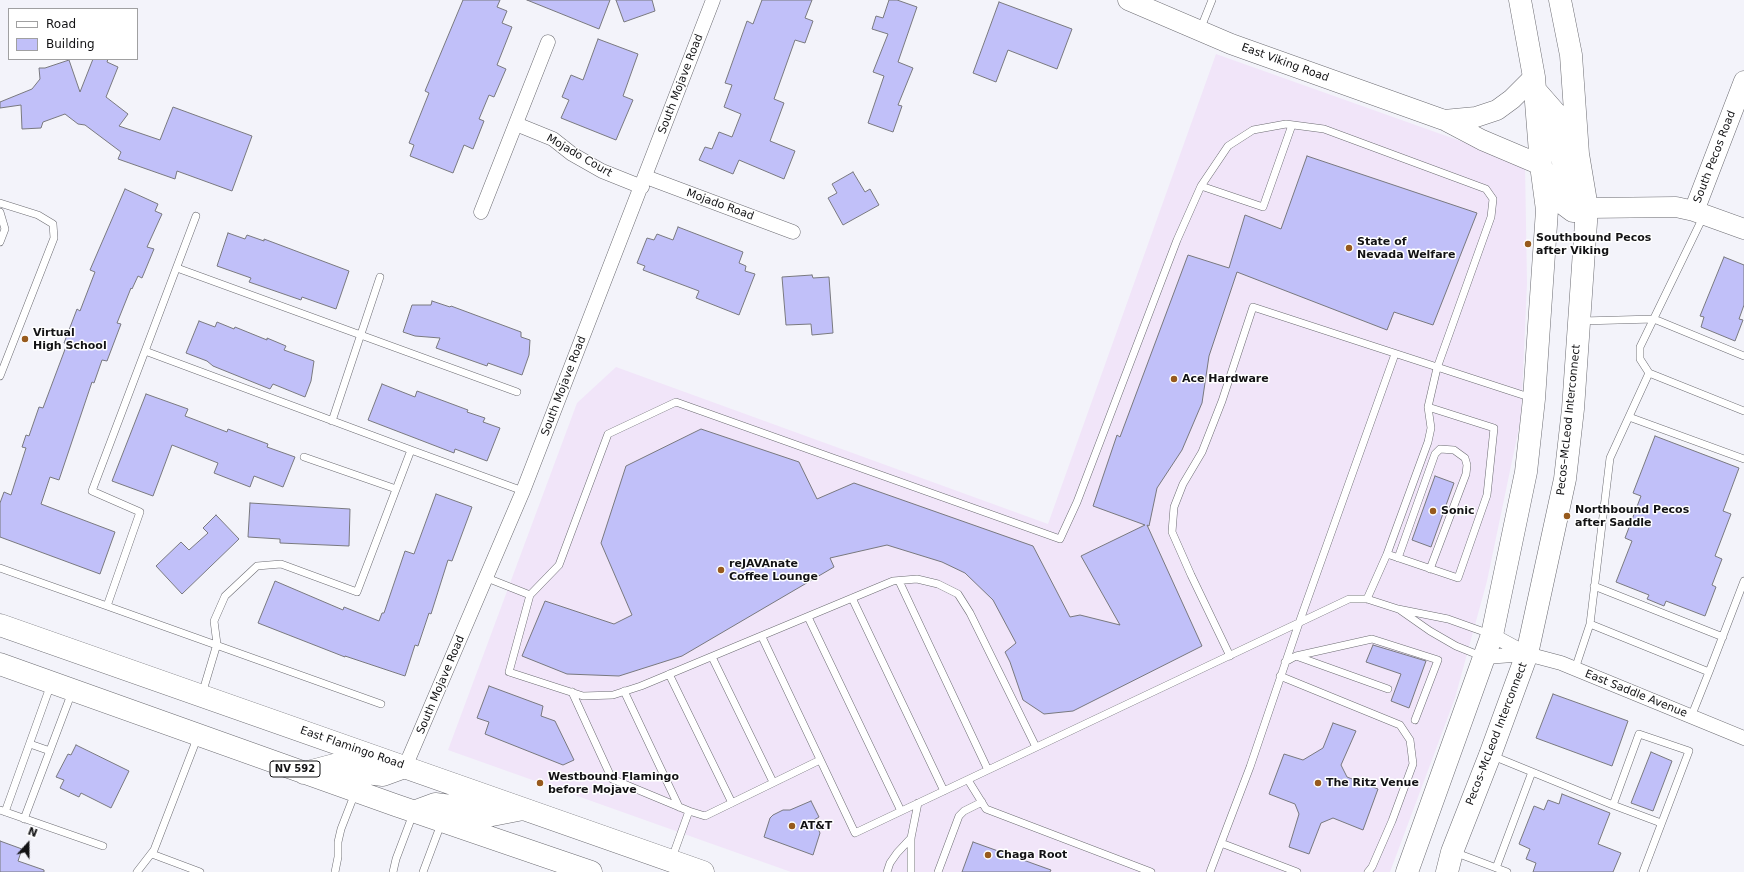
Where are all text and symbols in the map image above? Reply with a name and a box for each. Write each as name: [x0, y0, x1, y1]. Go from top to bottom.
legend: [8, 8, 138, 60]
text: Road: [46, 17, 76, 31]
street label: South Mojave Road: [656, 32, 706, 136]
text: Building: [46, 37, 95, 51]
street label: East Viking Road: [1239, 41, 1331, 85]
street label: South Pecos Road: [1691, 109, 1739, 205]
street label: Mojado Court: [544, 132, 614, 180]
street label: Mojado Road: [684, 187, 756, 223]
place label: Southbound Pecos after Viking: [1536, 231, 1651, 257]
place label: State of Nevada Welfare: [1357, 235, 1455, 261]
marker: Southbound Pecos after Viking: [1523, 239, 1533, 249]
marker: State of Nevada Welfare: [1344, 243, 1354, 253]
place label: Virtual High School: [33, 326, 107, 352]
marker: Virtual High School: [20, 334, 30, 344]
street label: South Mojave Road: [539, 334, 589, 438]
street label: Pecos–McLeod Interconnect: [1554, 344, 1584, 496]
place label: Ace Hardware: [1182, 372, 1269, 386]
marker: Ace Hardware: [1169, 374, 1179, 384]
place label: Northbound Pecos after Saddle: [1575, 503, 1689, 529]
place label: Sonic: [1441, 504, 1475, 518]
marker: Sonic: [1428, 506, 1438, 516]
marker: Northbound Pecos after Saddle: [1562, 511, 1572, 521]
place label: reJAVAnate Coffee Lounge: [729, 557, 818, 583]
marker: reJAVAnate Coffee Lounge: [716, 565, 726, 575]
street label: South Mojave Road: [414, 634, 468, 736]
street label: Pecos–McLeod Interconnect: [1464, 661, 1530, 807]
street label: East Saddle Avenue: [1583, 667, 1689, 721]
street label: East Flamingo Road: [298, 724, 406, 772]
road number: NV 592: [270, 761, 320, 777]
place label: Westbound Flamingo before Mojave: [548, 770, 679, 796]
place label: The Ritz Venue: [1326, 776, 1419, 790]
marker: Westbound Flamingo before Mojave: [535, 778, 545, 788]
marker: The Ritz Venue: [1313, 778, 1323, 788]
place label: AT&T: [800, 819, 832, 833]
marker: AT&T: [787, 821, 797, 831]
north arrow: [8, 824, 48, 864]
text: N: [26, 825, 39, 840]
place label: Chaga Root: [996, 848, 1067, 862]
marker: Chaga Root: [983, 850, 993, 860]

